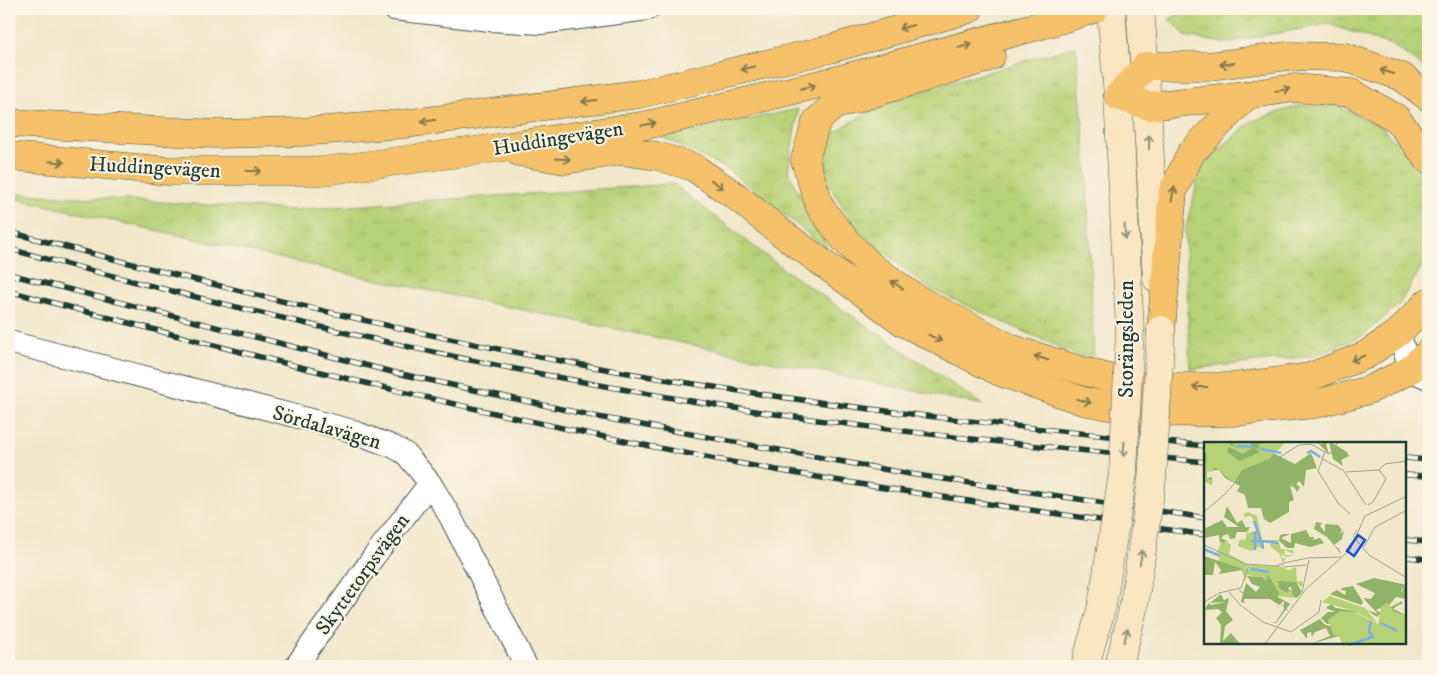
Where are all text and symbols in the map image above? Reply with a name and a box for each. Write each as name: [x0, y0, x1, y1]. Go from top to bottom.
one-way arrow: [898, 23, 914, 33]
one-way arrow: [956, 41, 972, 50]
one-way arrow: [1220, 59, 1236, 69]
one-way arrow: [741, 64, 757, 73]
one-way arrow: [1380, 67, 1395, 76]
one-way arrow: [799, 82, 815, 91]
one-way arrow: [1275, 84, 1291, 94]
one-way arrow: [582, 96, 598, 106]
one-way arrow: [420, 116, 436, 126]
street label: Huddingevägen: [491, 116, 625, 162]
one-way arrow: [641, 119, 657, 128]
one-way arrow: [1145, 134, 1154, 150]
street label: Huddingevägen: [88, 152, 221, 184]
one-way arrow: [554, 154, 570, 163]
one-way arrow: [49, 157, 65, 166]
one-way arrow: [246, 166, 262, 176]
one-way arrow: [710, 179, 724, 189]
one-way arrow: [1169, 187, 1179, 203]
one-way arrow: [1120, 224, 1130, 240]
one-way arrow: [890, 280, 904, 290]
street label: Storängsleden: [1114, 280, 1140, 398]
one-way arrow: [927, 334, 942, 343]
one-way arrow: [1034, 353, 1050, 363]
one-way arrow: [1351, 354, 1366, 363]
one-way arrow: [1192, 382, 1208, 392]
one-way arrow: [1076, 397, 1092, 406]
street label: Sördalavägen: [270, 400, 384, 456]
one-way arrow: [1120, 440, 1129, 456]
inset map: [1204, 442, 1407, 645]
street label: Skyttetorpsvägen: [310, 509, 416, 640]
one-way arrow: [1136, 549, 1146, 565]
one-way arrow: [1122, 628, 1131, 644]

